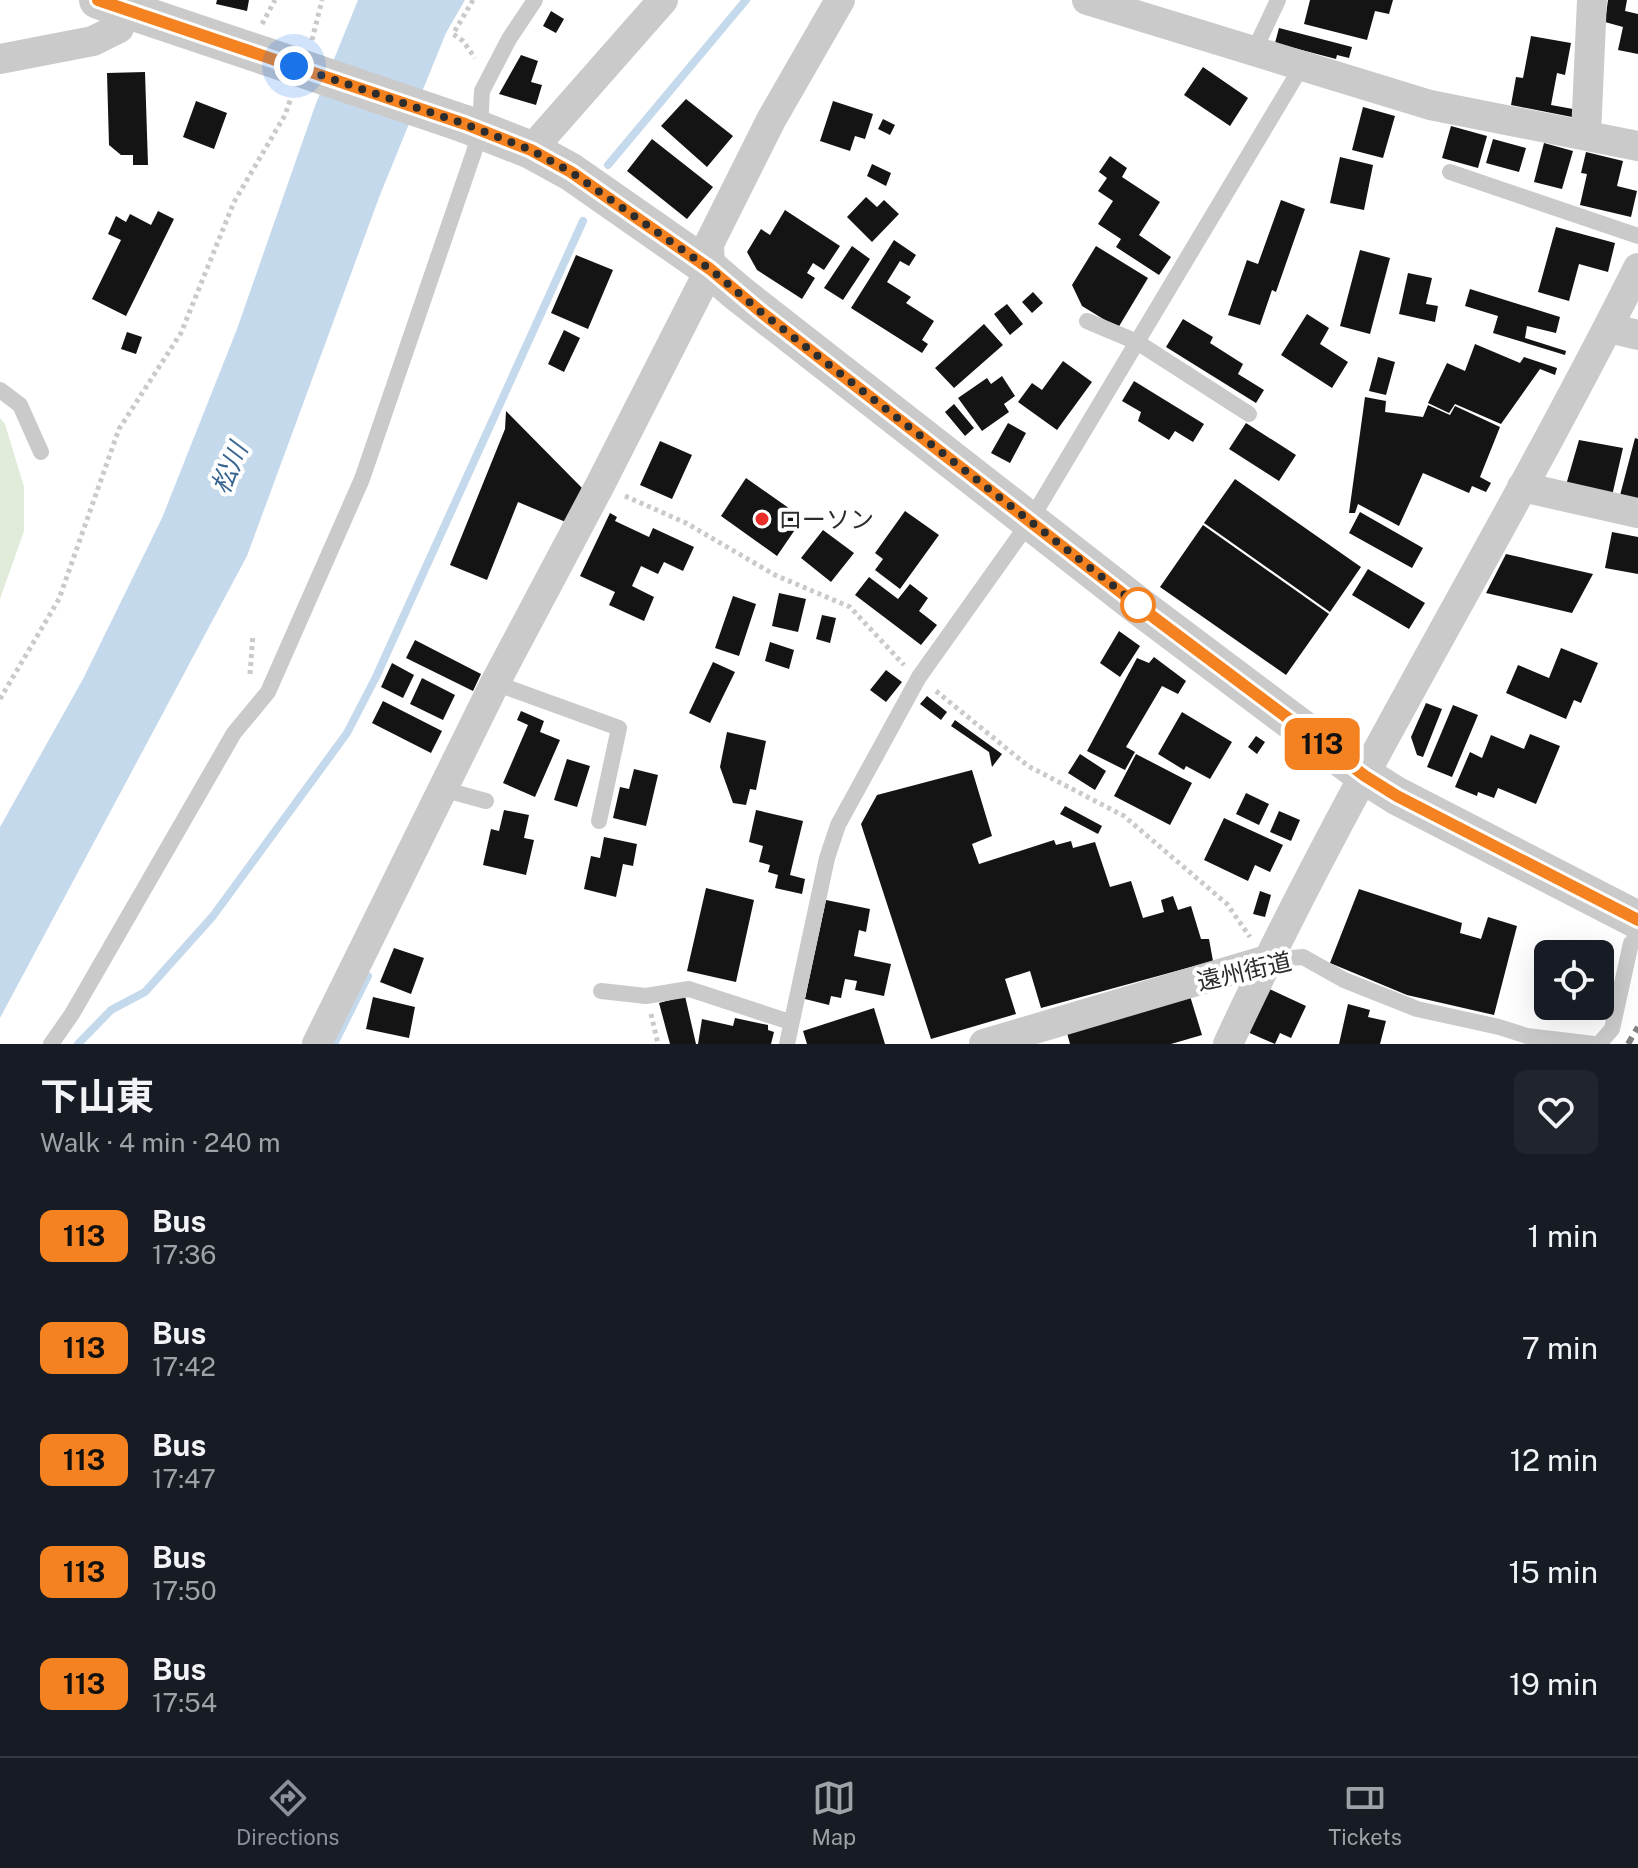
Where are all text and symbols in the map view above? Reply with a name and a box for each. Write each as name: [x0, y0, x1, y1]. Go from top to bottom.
your location: [274, 46, 314, 86]
water label: 松川: [205, 435, 255, 498]
place label: ローソン: [778, 505, 874, 533]
marker: ローソン: [753, 510, 771, 528]
unlabelled marker: [1121, 588, 1155, 622]
line badge: 113: [1276, 718, 1368, 770]
text: 113: [1301, 727, 1343, 760]
map controls: [1534, 940, 1614, 1020]
button: locate: [1534, 940, 1614, 1020]
street label: 遠州街道: [1194, 947, 1294, 995]
button: heart: [1514, 1070, 1598, 1154]
text: 下山東: [40, 1074, 154, 1119]
text: Walk · 4 min · 240 m: [40, 1127, 281, 1158]
text: Bus: [152, 1203, 206, 1239]
text: 1 min: [1528, 1218, 1598, 1254]
text: 113: [63, 1219, 105, 1252]
text: 17:36: [152, 1239, 216, 1270]
text: Bus: [152, 1315, 206, 1351]
text: 7 min: [1522, 1330, 1598, 1366]
text: 113: [63, 1331, 105, 1364]
text: 17:42: [152, 1351, 216, 1382]
text: Bus: [152, 1427, 206, 1463]
text: 12 min: [1510, 1442, 1598, 1478]
text: 113: [63, 1443, 105, 1476]
text: 17:47: [152, 1463, 216, 1494]
text: Bus: [152, 1539, 206, 1575]
text: 15 min: [1508, 1554, 1598, 1590]
text: 113: [63, 1555, 105, 1588]
text: 17:50: [152, 1575, 217, 1606]
text: Bus: [152, 1651, 206, 1687]
text: 19 min: [1509, 1666, 1598, 1702]
text: 113: [63, 1667, 105, 1700]
text: 17:54: [152, 1687, 217, 1718]
tab: Directions: [236, 1776, 339, 1850]
tab: Map: [811, 1776, 856, 1850]
tab: Tickets: [1328, 1776, 1402, 1850]

